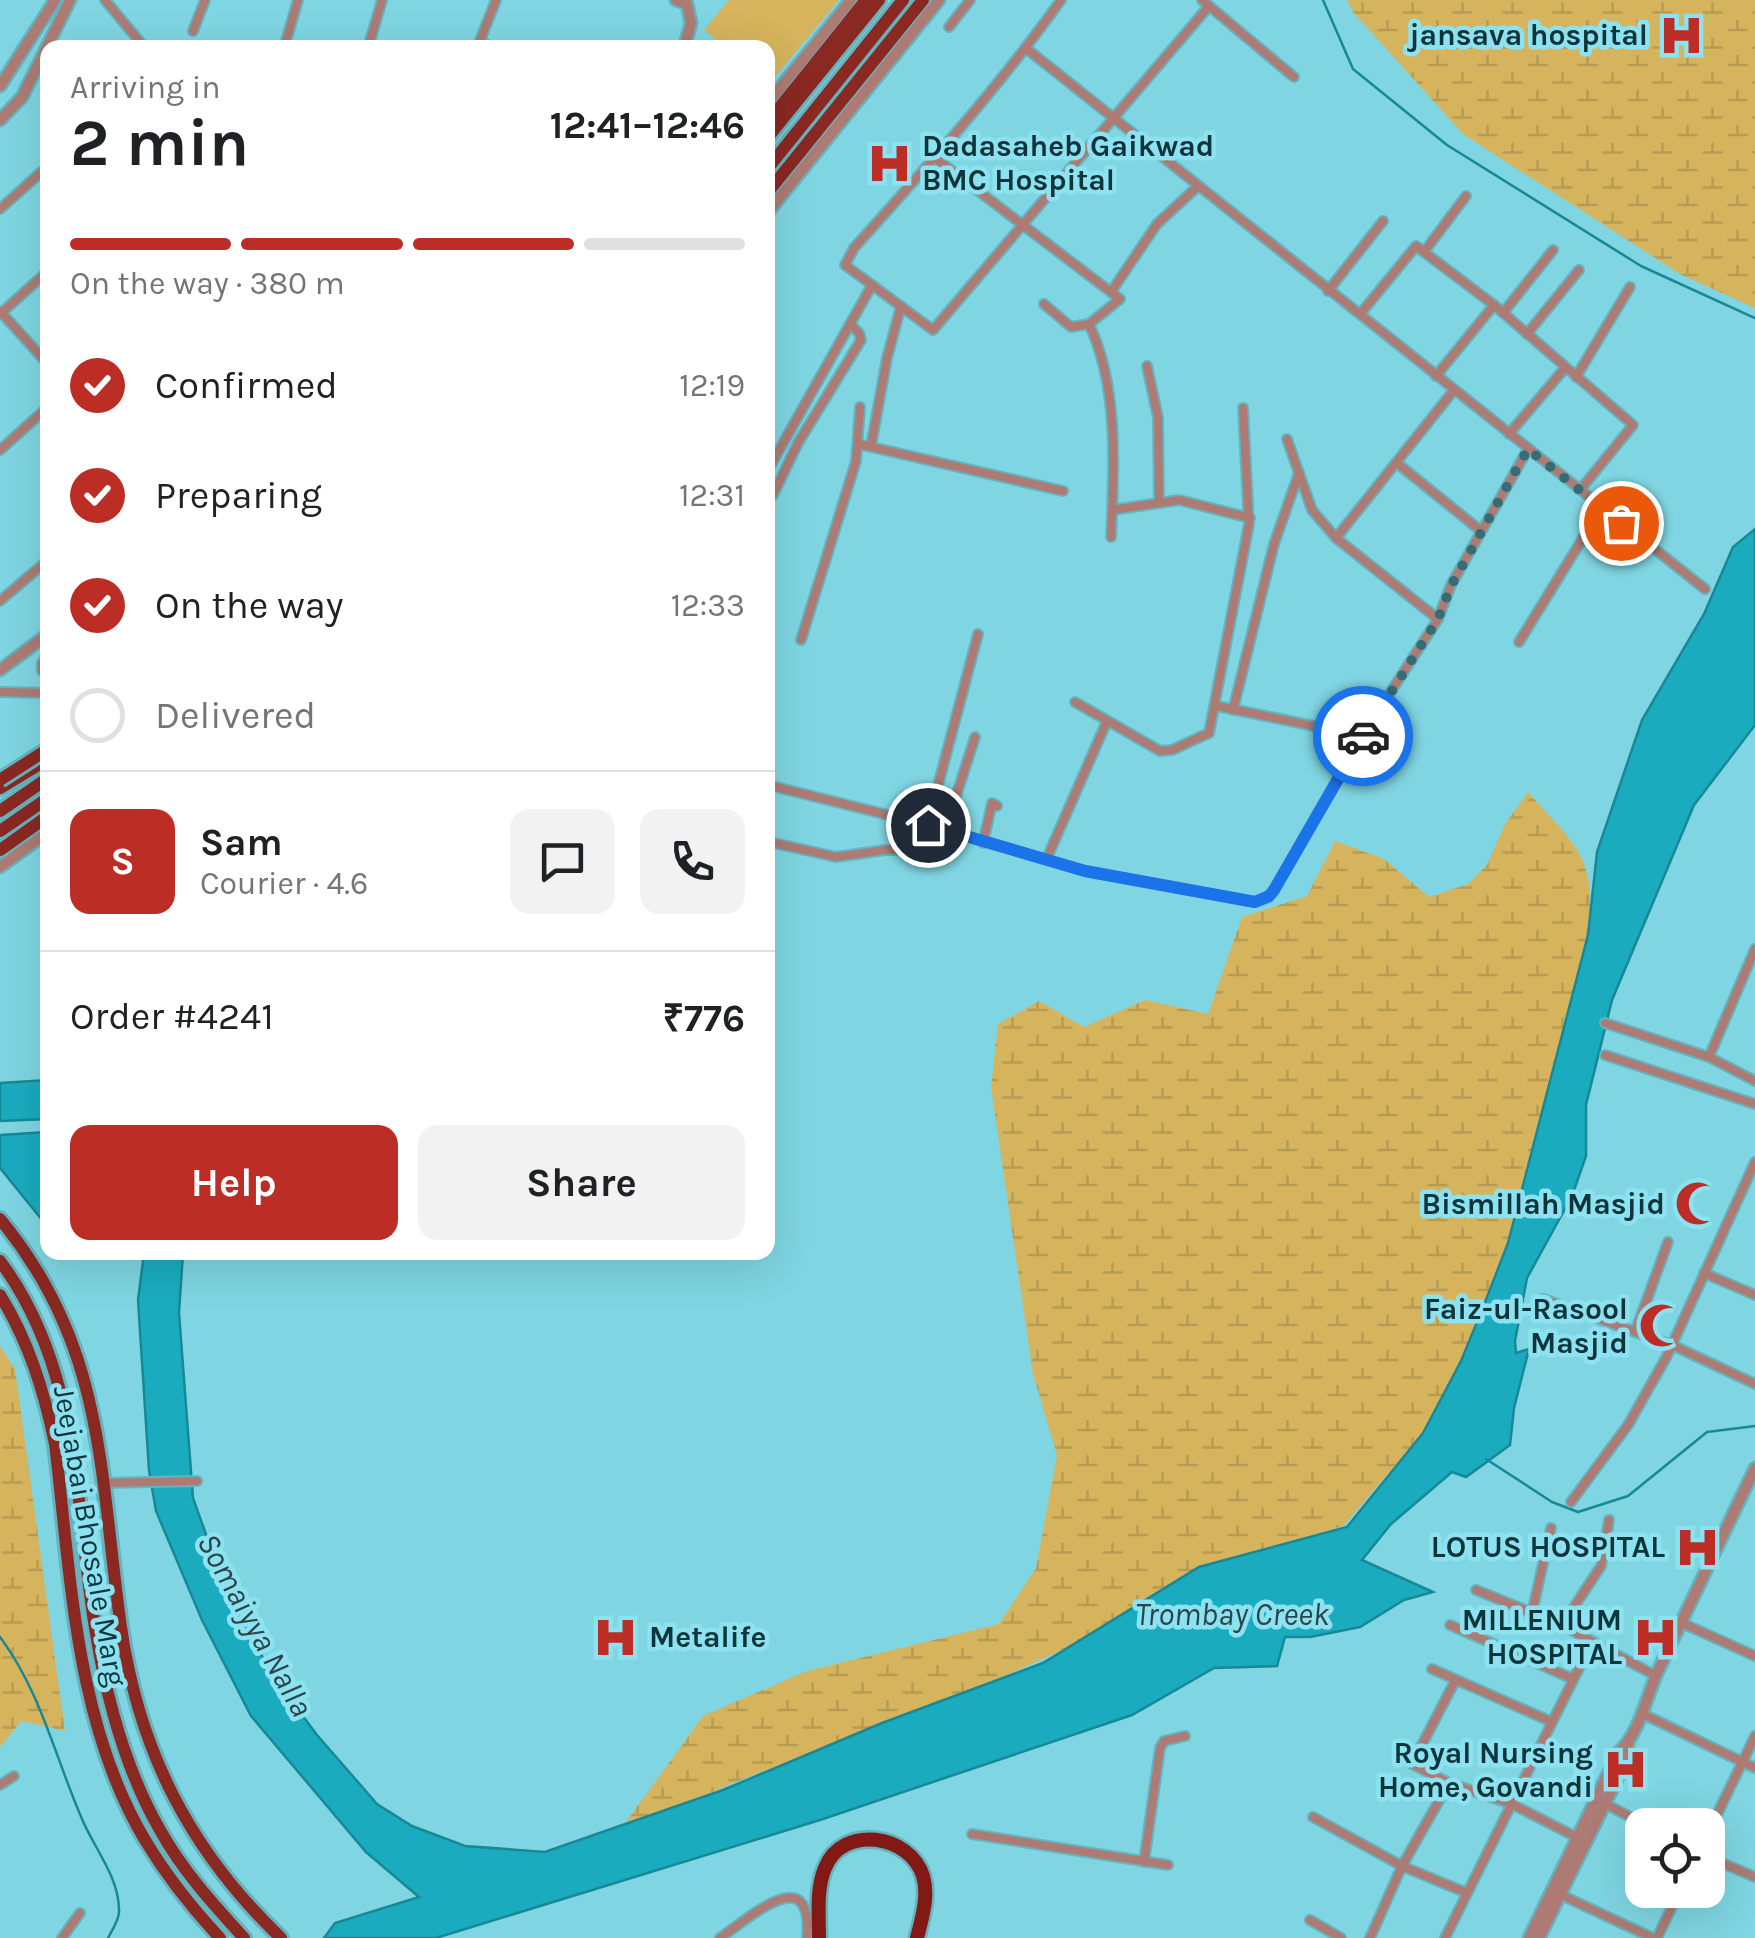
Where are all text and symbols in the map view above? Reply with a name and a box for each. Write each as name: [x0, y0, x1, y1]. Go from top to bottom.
hospital icon: jansava hospital: [1657, 11, 1705, 59]
place label: jansava hospital: [1406, 17, 1648, 53]
text: Arriving in: [70, 69, 221, 106]
text: 12:41–12:46: [550, 103, 745, 148]
text: 2 min: [70, 105, 249, 181]
place label: Dadasaheb Gaikwad BMC Hospital: [922, 128, 1214, 198]
hospital icon: Dadasaheb Gaikwad BMC Hospital: [865, 139, 913, 187]
text: On the way · 380 m: [70, 265, 345, 302]
icon: check: [70, 358, 125, 413]
text: Confirmed: [155, 363, 338, 408]
text: 12:19: [679, 367, 745, 404]
icon: check: [70, 468, 125, 523]
text: Preparing: [155, 473, 322, 518]
text: 12:31: [679, 477, 745, 514]
pin: [1579, 481, 1664, 566]
icon: bag: [1594, 496, 1649, 551]
icon: check: [70, 578, 125, 633]
text: On the way: [155, 583, 343, 628]
text: 12:33: [671, 587, 745, 624]
courier: [1313, 686, 1413, 786]
text: Delivered: [155, 693, 316, 738]
icon: car: [1336, 709, 1391, 764]
pin: [886, 783, 971, 868]
icon: home: [901, 798, 956, 853]
button: chat: [510, 809, 615, 914]
button: phone: [640, 809, 745, 914]
text: Sam: [200, 820, 283, 865]
text: S: [110, 839, 135, 884]
text: Courier · 4.6: [200, 865, 368, 902]
text: Order #4241: [70, 994, 274, 1039]
text: ₹776: [662, 996, 745, 1041]
button: Help: [70, 1125, 398, 1240]
button: Share: [418, 1125, 745, 1240]
mosque icon: Bismillah Masjid: [1674, 1180, 1722, 1228]
place label: Bismillah Masjid: [1422, 1186, 1665, 1222]
place label: Faiz-ul-Rasool Masjid: [1424, 1291, 1628, 1361]
mosque icon: Faiz-ul-Rasool Masjid: [1637, 1302, 1685, 1350]
street label: Jeejabai Bhosale Marg: [46, 1383, 134, 1689]
hospital icon: LOTUS HOSPITAL: [1674, 1523, 1722, 1571]
water label: Somaiyya Nalla: [189, 1527, 321, 1723]
place label: LOTUS HOSPITAL: [1431, 1529, 1665, 1565]
water label: Trombay Creek: [1135, 1596, 1330, 1633]
place label: MILLENIUM HOSPITAL: [1462, 1602, 1622, 1672]
hospital icon: Metalife: [592, 1613, 640, 1661]
hospital icon: MILLENIUM HOSPITAL: [1631, 1613, 1679, 1661]
place label: Metalife: [649, 1619, 766, 1655]
place label: Royal Nursing Home, Govandi: [1378, 1735, 1593, 1805]
hospital icon: Royal Nursing Home, Govandi: [1602, 1746, 1650, 1794]
map controls: [1625, 1808, 1725, 1908]
button: locate: [1625, 1808, 1725, 1908]

